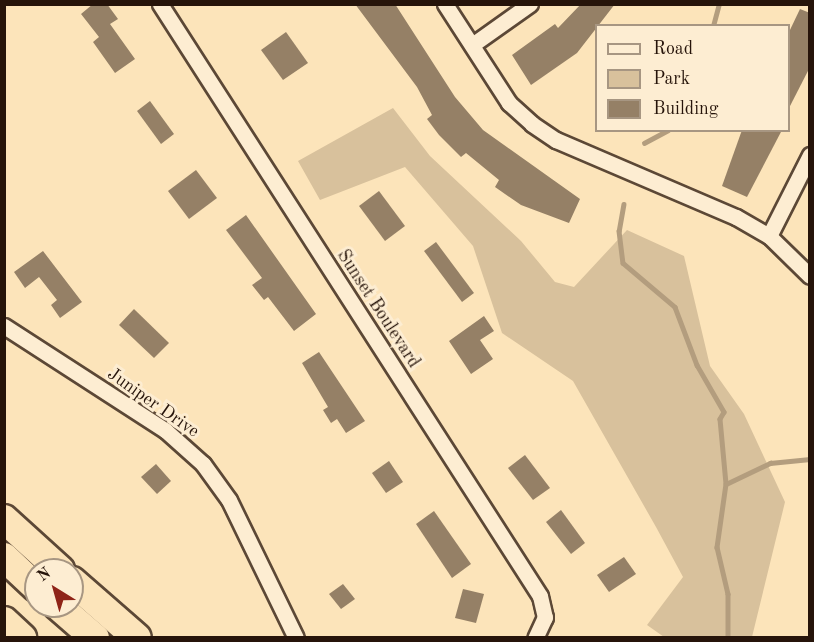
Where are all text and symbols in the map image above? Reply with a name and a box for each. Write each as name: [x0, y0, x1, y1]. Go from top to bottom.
legend: [595, 24, 790, 132]
text: Road: [653, 40, 693, 58]
text: Park: [653, 70, 690, 88]
text: Building: [653, 100, 718, 118]
street label: Sunset Boulevard: [332, 246, 424, 372]
street label: Juniper Drive: [103, 363, 203, 443]
north arrow: [24, 558, 84, 618]
text: N: [35, 565, 54, 585]

